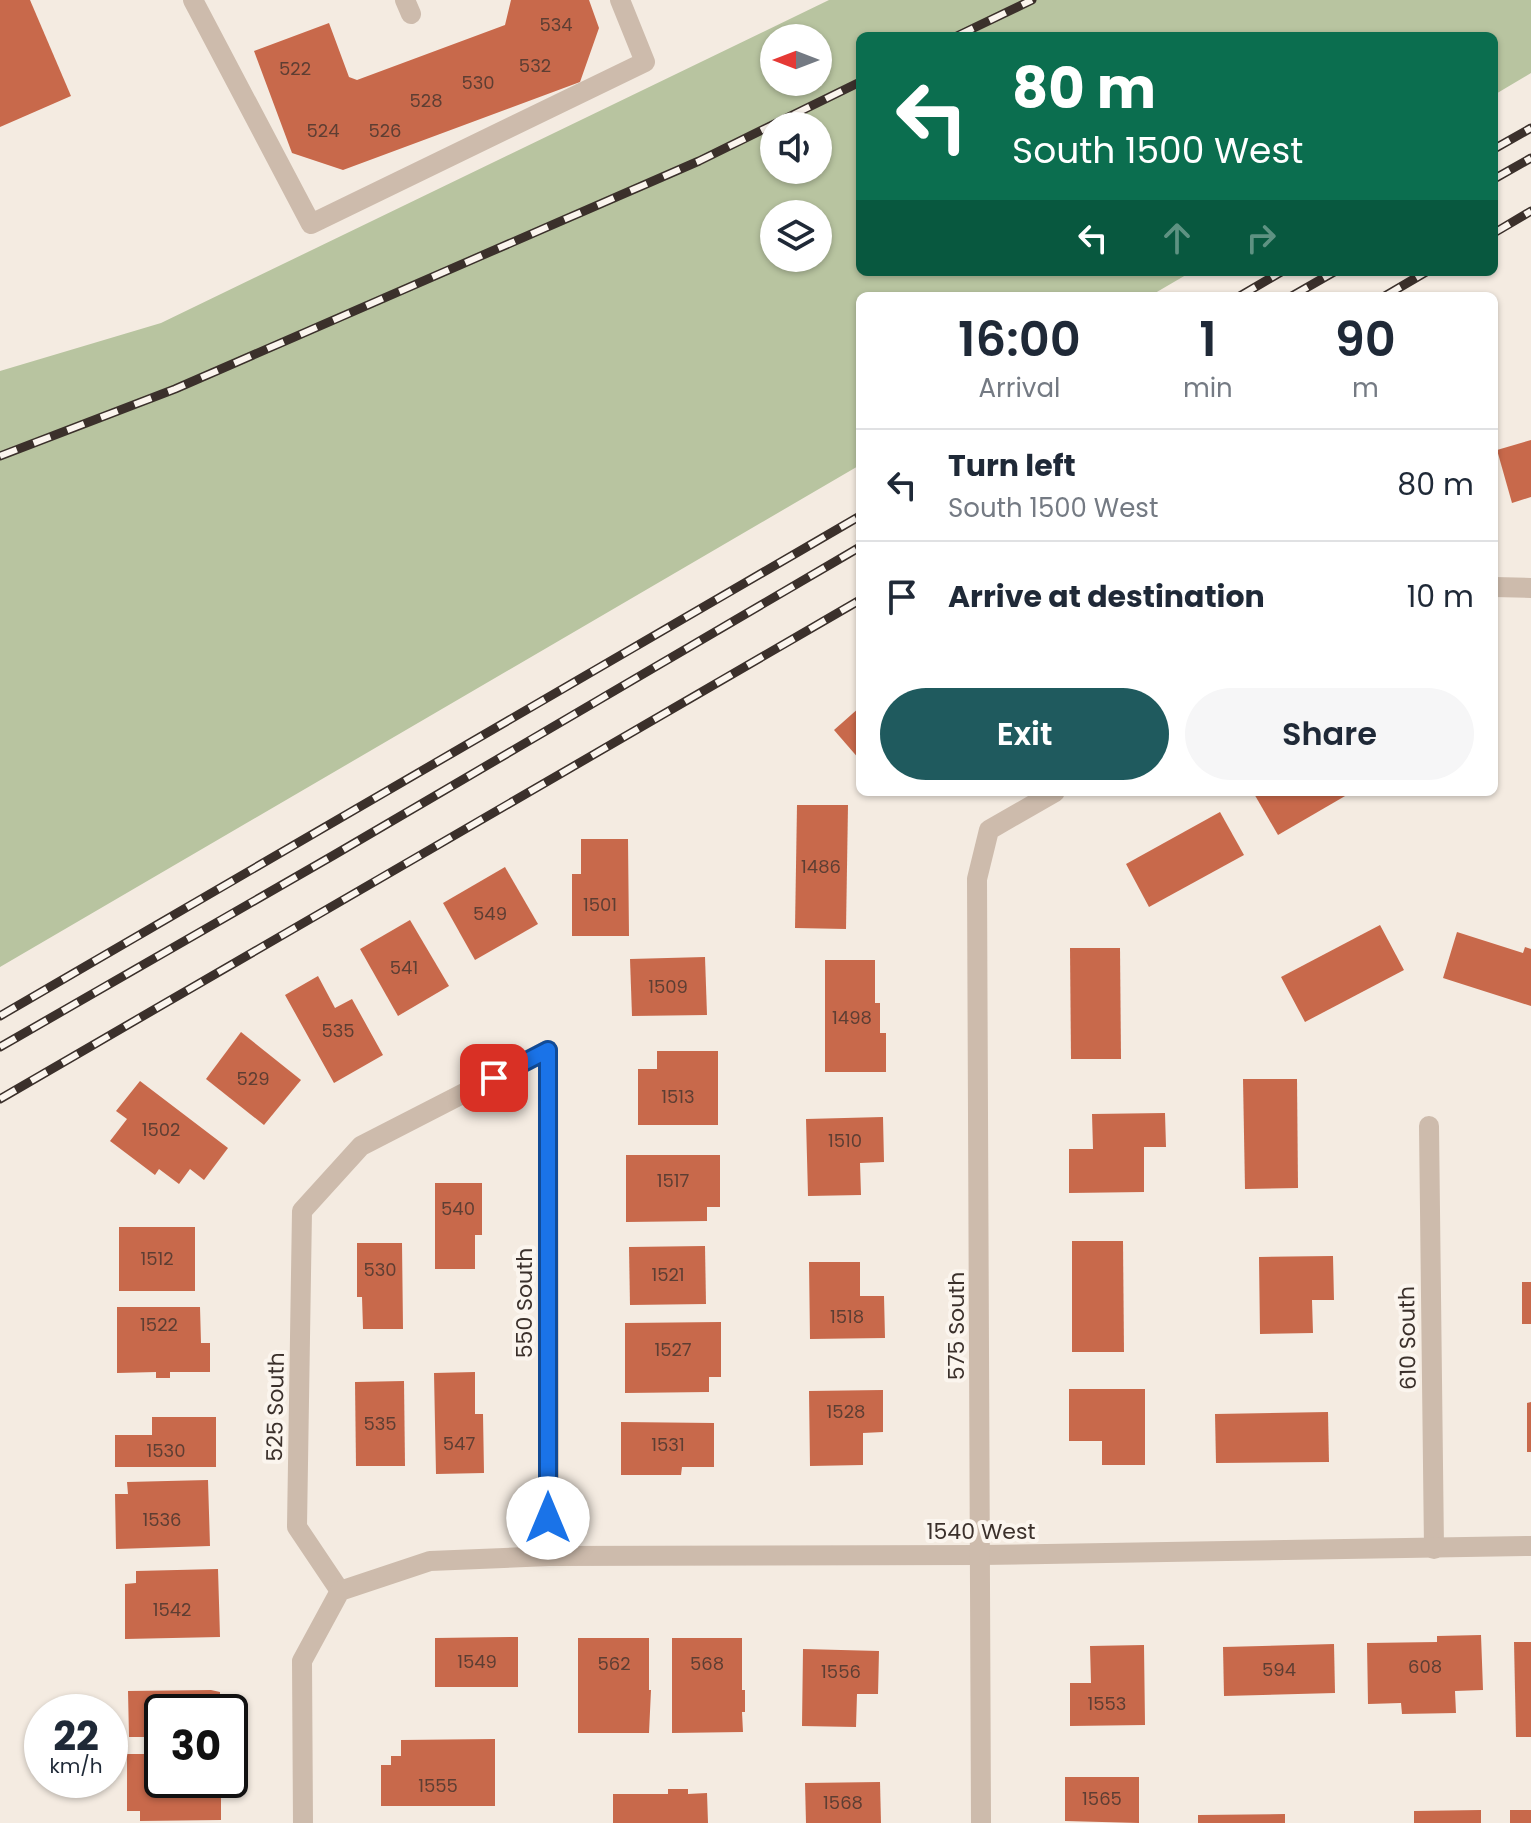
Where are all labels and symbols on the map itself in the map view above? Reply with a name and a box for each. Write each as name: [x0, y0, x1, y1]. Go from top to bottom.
house number: 534: [539, 12, 573, 37]
north arrow: [760, 24, 832, 96]
house number: 532: [519, 53, 551, 78]
house number: 522: [279, 56, 311, 81]
house number: 530: [461, 70, 495, 95]
house number: 528: [409, 88, 443, 113]
house number: 524: [307, 118, 339, 143]
house number: 526: [368, 118, 402, 143]
house number: 1486: [801, 854, 841, 879]
house number: 1501: [583, 892, 617, 917]
house number: 549: [473, 901, 507, 926]
house number: 541: [390, 955, 418, 980]
house number: 1509: [648, 974, 688, 999]
house number: 1498: [832, 1005, 872, 1030]
house number: 535: [321, 1018, 355, 1043]
pin: [460, 1044, 528, 1112]
house number: 529: [237, 1066, 270, 1091]
house number: 1513: [661, 1084, 695, 1109]
house number: 1502: [142, 1117, 180, 1142]
house number: 1510: [828, 1128, 862, 1153]
house number: 1517: [657, 1168, 689, 1193]
house number: 540: [441, 1196, 475, 1221]
house number: 1512: [140, 1246, 174, 1271]
street label: 550 South: [509, 1248, 540, 1358]
house number: 530: [363, 1257, 397, 1282]
house number: 1521: [651, 1262, 685, 1287]
street label: 575 South: [941, 1272, 972, 1380]
street label: 610 South: [1391, 1286, 1424, 1390]
house number: 1518: [830, 1304, 864, 1329]
house number: 1522: [140, 1312, 178, 1337]
house number: 1527: [654, 1337, 692, 1362]
street label: 525 South: [259, 1352, 292, 1462]
house number: 1528: [827, 1399, 865, 1424]
house number: 535: [363, 1411, 397, 1436]
house number: 547: [443, 1431, 475, 1456]
house number: 1531: [651, 1432, 685, 1457]
house number: 1530: [147, 1438, 185, 1463]
position arrow: [506, 1476, 590, 1560]
house number: 1536: [142, 1507, 182, 1532]
street label: 1540 West: [927, 1516, 1036, 1547]
house number: 1542: [153, 1597, 191, 1622]
house number: 1549: [457, 1649, 497, 1674]
house number: 562: [597, 1651, 631, 1676]
house number: 568: [690, 1651, 724, 1676]
house number: 608: [1408, 1654, 1442, 1679]
house number: 594: [1262, 1657, 1296, 1682]
house number: 1556: [821, 1659, 861, 1684]
house number: 1553: [1088, 1691, 1126, 1716]
speed limit sign: 30: [144, 1694, 248, 1798]
house number: 1555: [418, 1773, 458, 1798]
house number: 1565: [1082, 1786, 1122, 1811]
house number: 1568: [823, 1790, 863, 1815]

